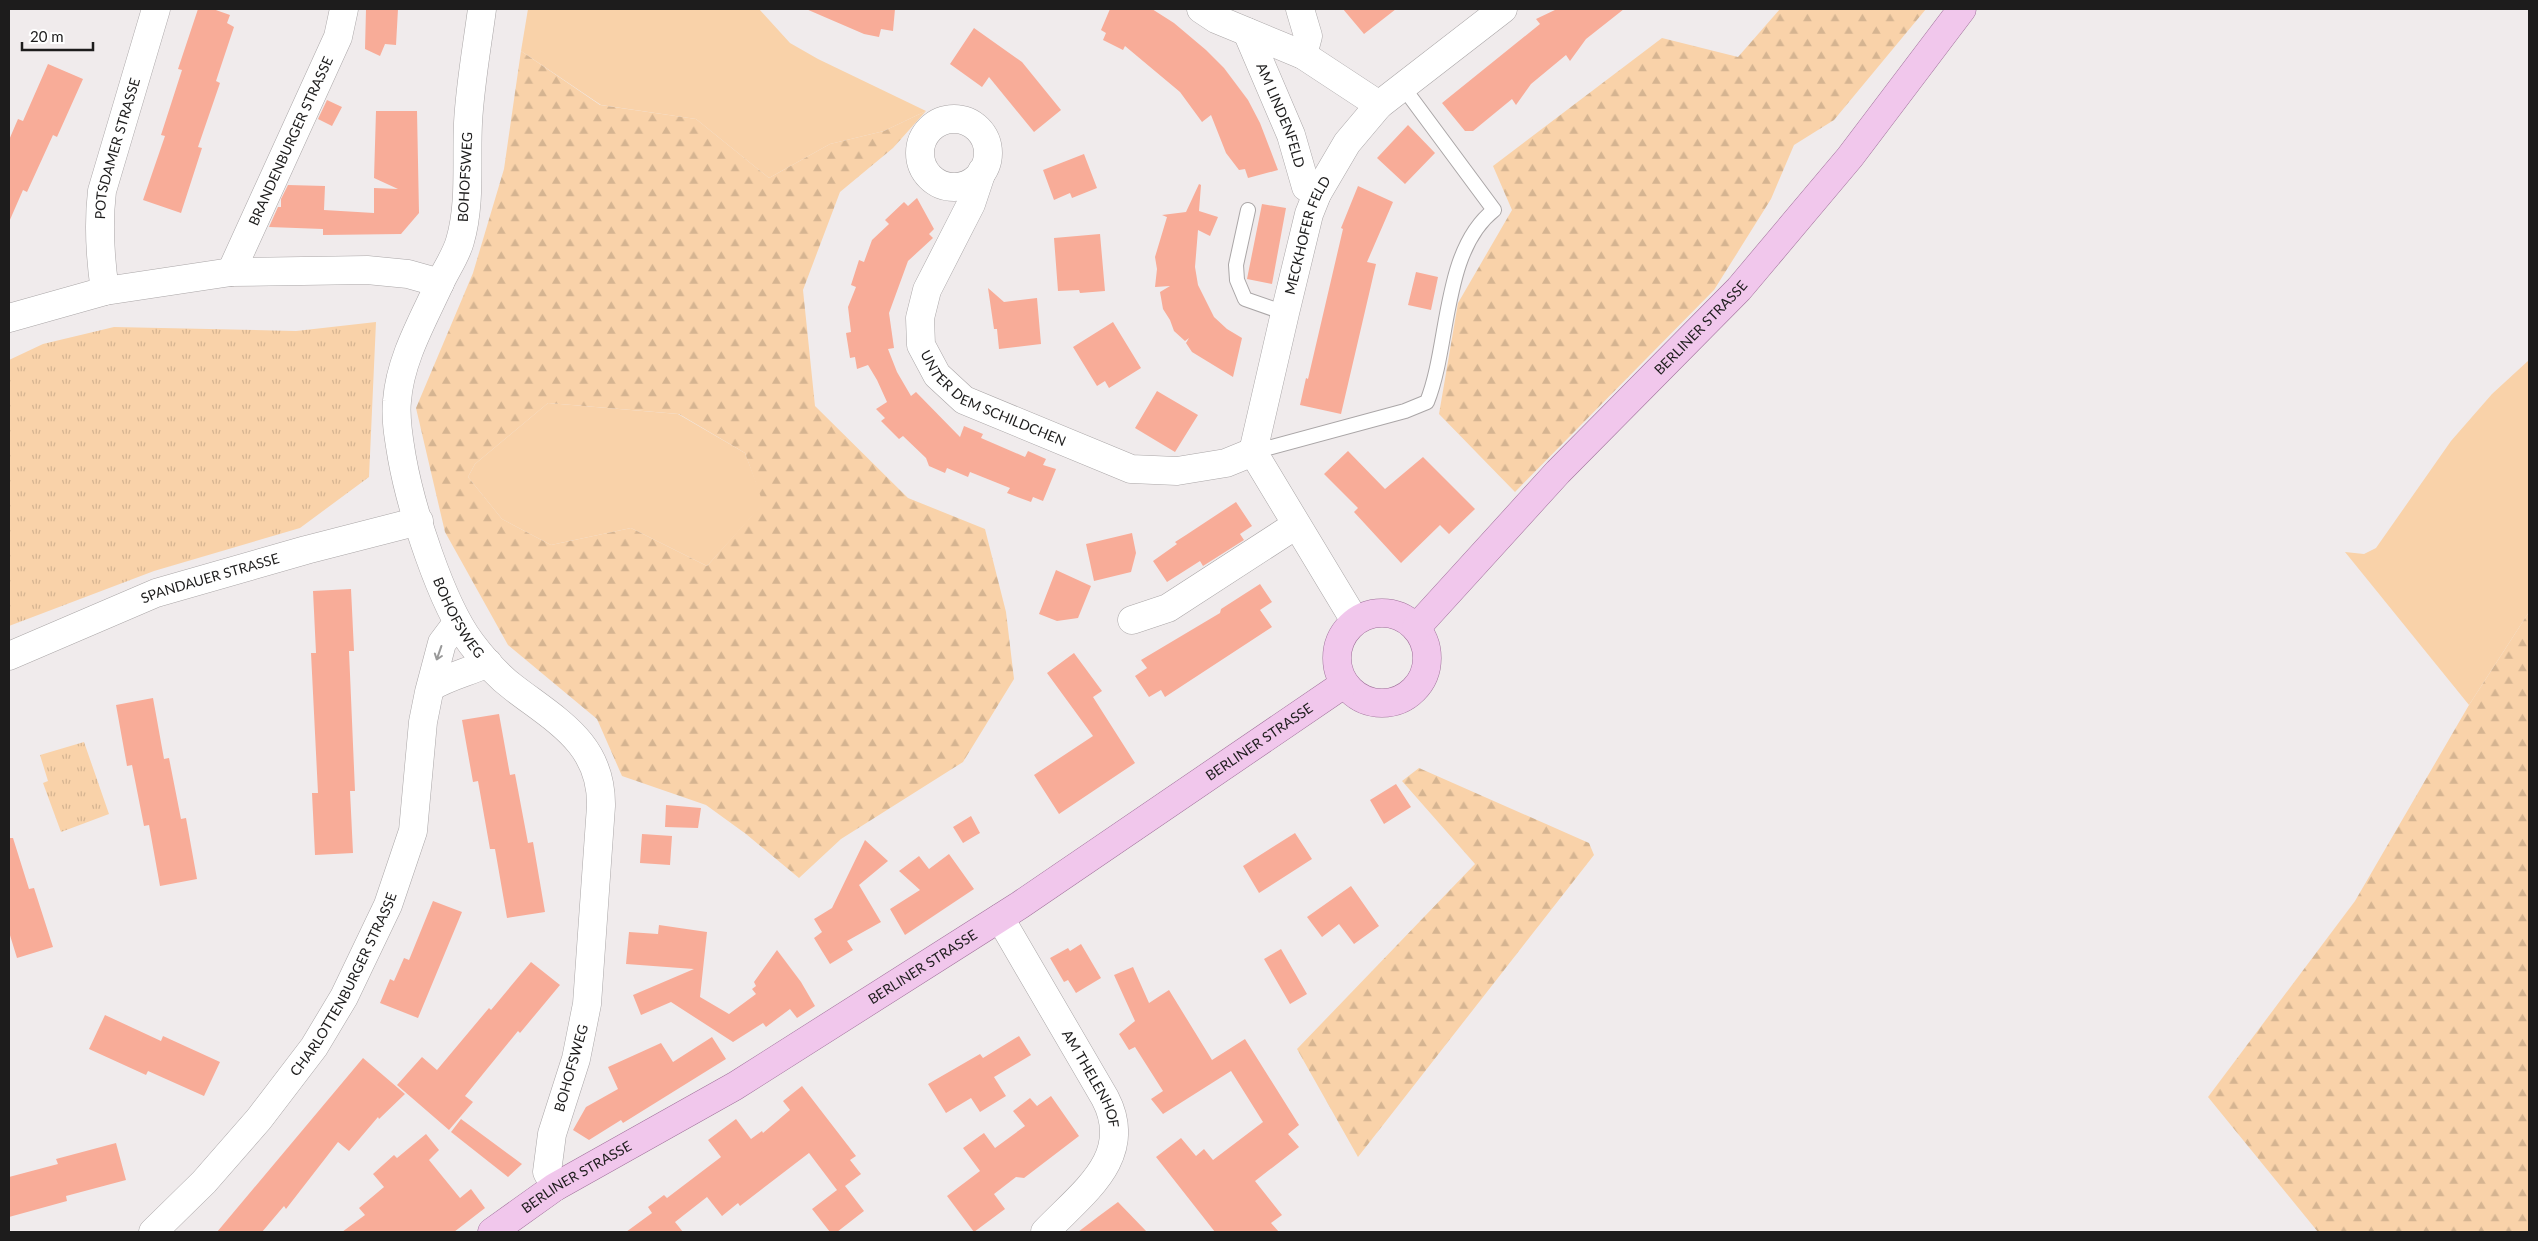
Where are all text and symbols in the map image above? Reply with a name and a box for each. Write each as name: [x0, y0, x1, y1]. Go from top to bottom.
scale bar: [22, 20, 94, 52]
text: 20 m: [30, 27, 64, 45]
street label: BRANDENBURGER STRASSE: [244, 54, 336, 228]
street label: AM LINDENFELD: [1253, 60, 1309, 170]
street label: POTSDAMER STRASSE: [91, 76, 143, 219]
street label: BOHOFSWEG: [454, 132, 475, 222]
street label: MECKHOFER FELD: [1281, 173, 1334, 296]
street label: BERLINER STRASSE: [1650, 277, 1751, 378]
street label: UNTER DEM SCHILDCHEN: [917, 347, 1069, 449]
street label: SPANDAUER STRASSE: [138, 549, 281, 607]
street label: BOHOFSWEG: [430, 574, 488, 661]
one-way arrow: [434, 644, 443, 660]
street label: BERLINER STRASSE: [1202, 699, 1316, 784]
street label: CHARLOTTENBURGER STRASSE: [286, 890, 400, 1079]
street label: BERLINER STRASSE: [865, 926, 980, 1007]
street label: BOHOFSWEG: [550, 1022, 591, 1113]
street label: AM THELENHOF: [1059, 1026, 1123, 1129]
street label: BERLINER STRASSE: [518, 1137, 634, 1216]

